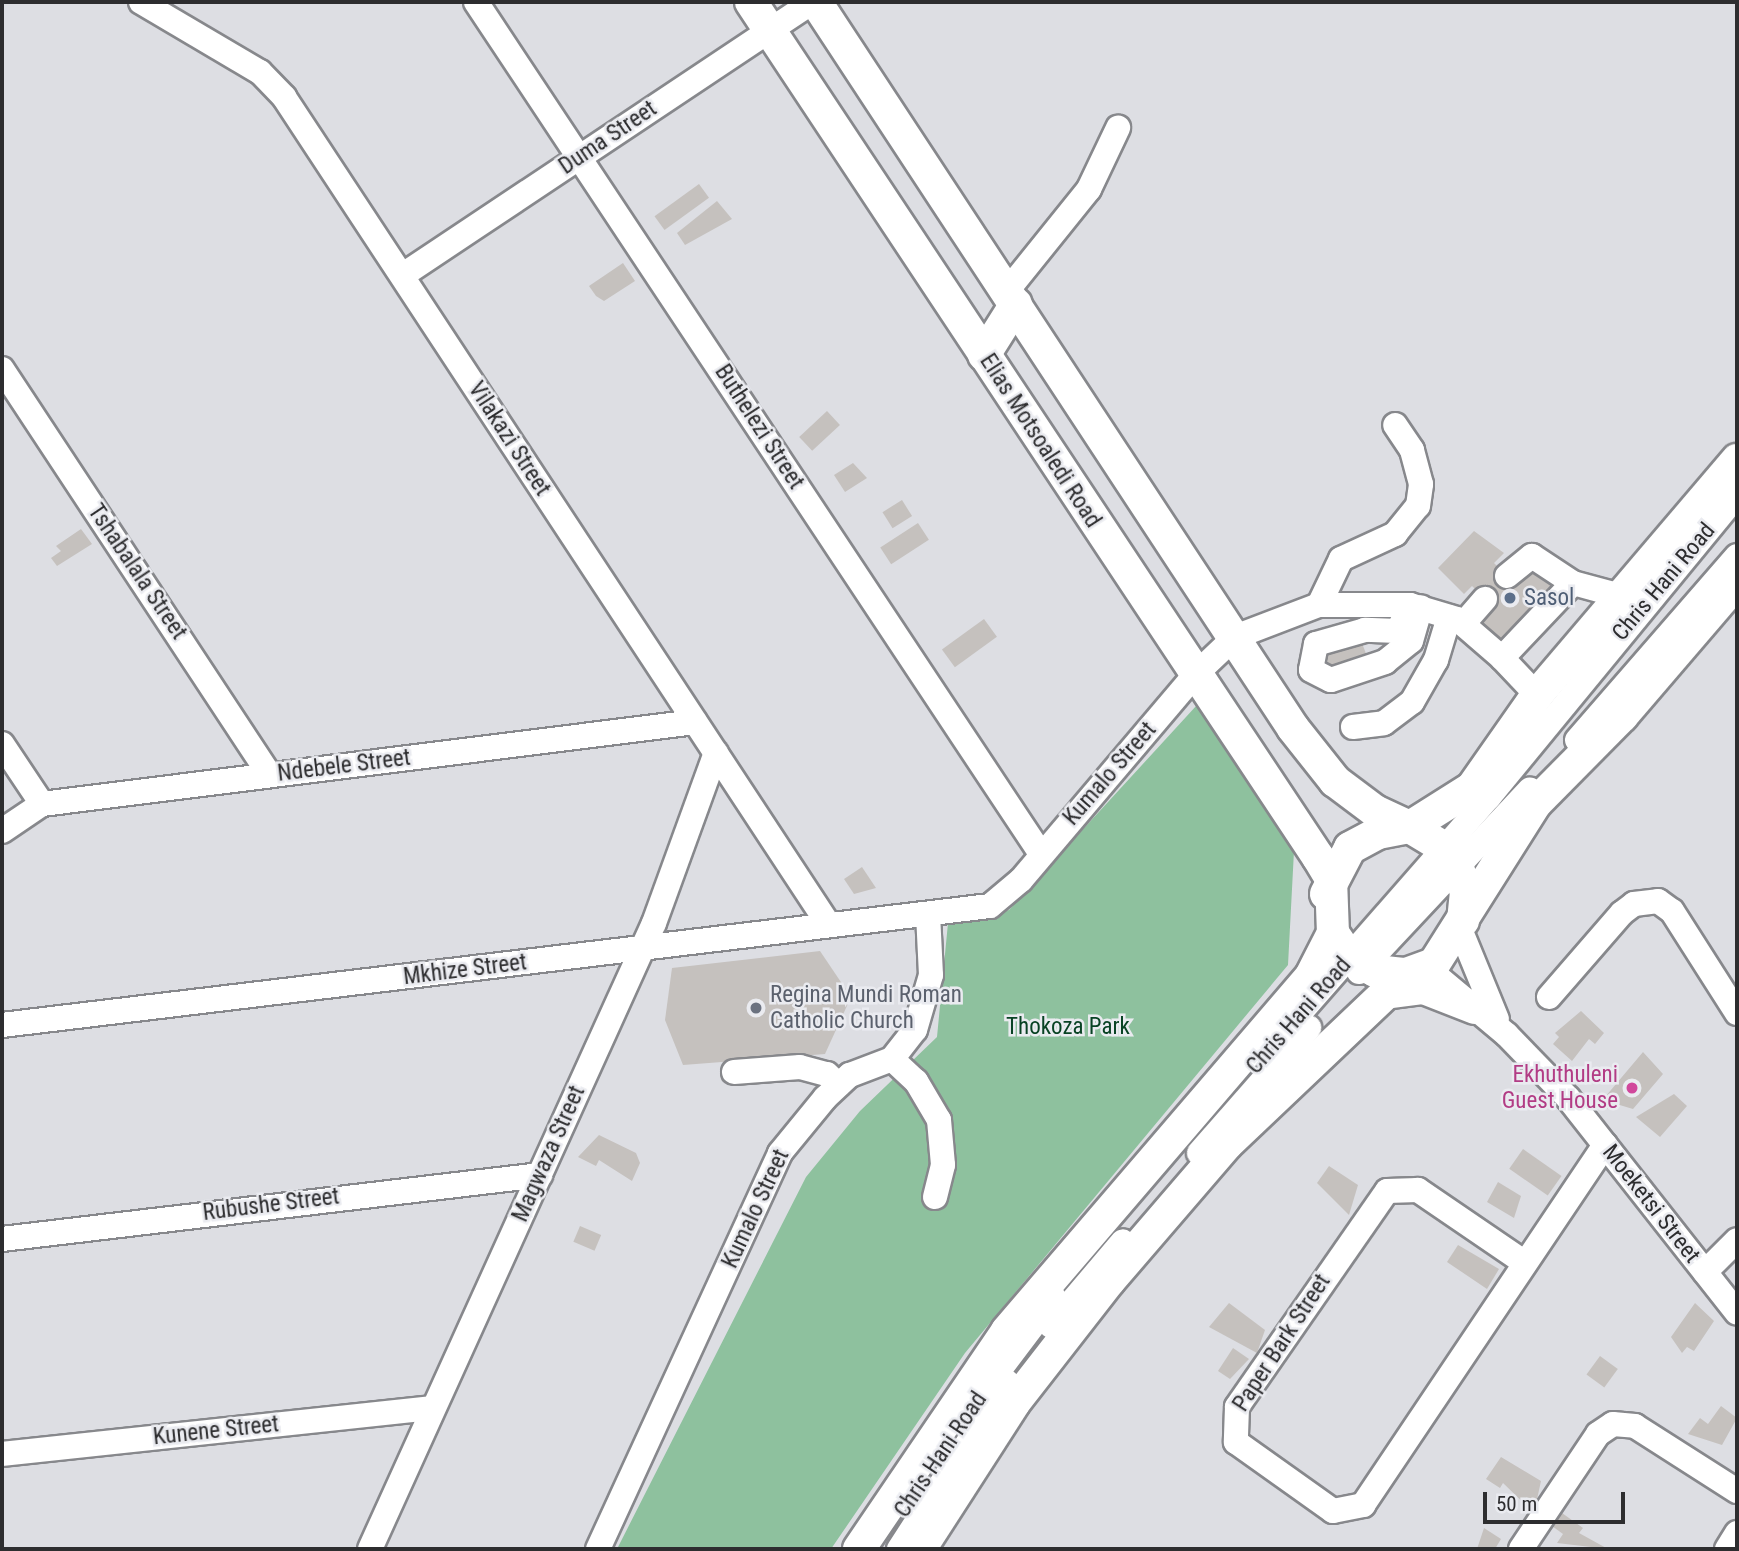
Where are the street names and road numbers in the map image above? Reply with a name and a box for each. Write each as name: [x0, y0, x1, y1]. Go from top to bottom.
street label: Duma Street: [554, 95, 662, 181]
street label: Elias Motsoaledi Road: [973, 349, 1107, 533]
street label: Buthelezi Street: [708, 360, 810, 494]
street label: Vilakazi Street: [462, 377, 556, 501]
street label: Tshabalala Street: [82, 499, 192, 645]
street label: Chris Hani Road: [1607, 517, 1721, 647]
street label: Kumalo Street: [1058, 717, 1162, 831]
street label: Ndebele Street: [276, 744, 412, 788]
street label: Mkhize Street: [402, 949, 528, 991]
street label: Chris Hani Road: [1241, 952, 1357, 1080]
street label: Magwaza Street: [507, 1082, 591, 1226]
street label: Moeketsi Street: [1596, 1139, 1706, 1269]
street label: Kumalo Street: [717, 1145, 795, 1273]
street label: Rubushe Street: [201, 1183, 341, 1227]
street label: Paper Bark Street: [1227, 1269, 1337, 1417]
street label: Chris Hani Road: [889, 1387, 993, 1523]
street label: Kunene Street: [152, 1411, 280, 1451]

